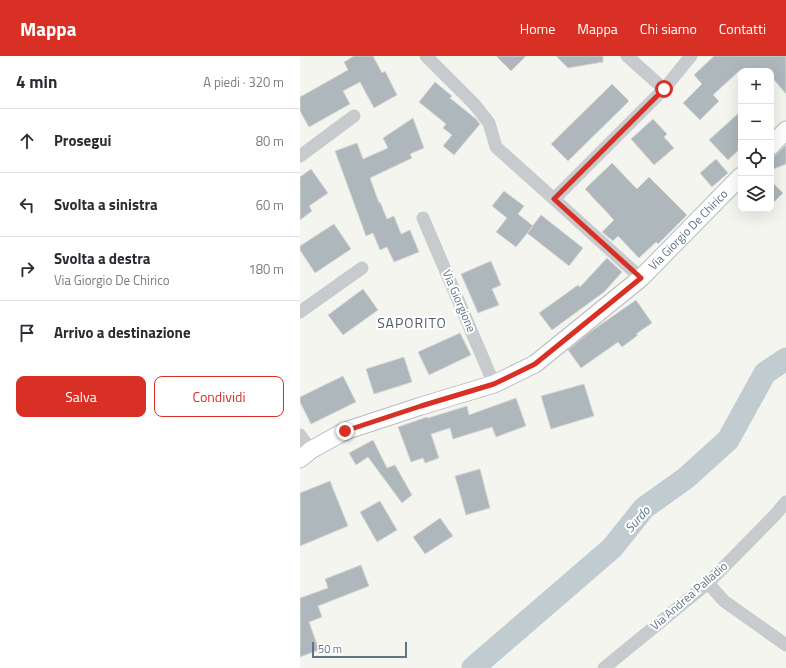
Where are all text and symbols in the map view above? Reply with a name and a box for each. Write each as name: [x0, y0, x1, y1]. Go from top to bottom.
text: Mappa: [20, 14, 76, 43]
text: Home: [520, 18, 555, 39]
text: Mappa: [577, 18, 618, 39]
text: Chi siamo: [640, 18, 697, 39]
text: Contatti: [719, 18, 766, 39]
map controls: [738, 68, 774, 212]
button: +: [738, 68, 774, 104]
text: 4 min: [16, 69, 57, 95]
text: A piedi · 320 m: [203, 72, 284, 92]
route start: [655, 80, 673, 98]
button: −: [738, 104, 774, 140]
text: Prosegui: [54, 129, 111, 152]
icon: ahead: [16, 130, 38, 152]
text: 80 m: [256, 131, 284, 151]
button: locate: [738, 140, 774, 176]
button: layers: [738, 176, 774, 212]
street label: Via Giorgio De Chirico: [644, 185, 732, 274]
text: Svolta a sinistra: [54, 193, 158, 216]
icon: left: [16, 194, 38, 216]
text: 60 m: [256, 195, 284, 215]
text: Svolta a destra: [54, 247, 151, 270]
icon: right: [16, 258, 38, 280]
text: 180 m: [248, 259, 284, 279]
street label: Via Giorgione: [438, 267, 481, 335]
text: Via Giorgio De Chirico: [54, 270, 170, 290]
district label: SAPORITO: [377, 312, 447, 333]
text: Arrivo a destinazione: [54, 321, 191, 344]
icon: arrive: [16, 322, 38, 344]
button: Salva: [16, 376, 146, 417]
button: Condividi: [154, 376, 284, 417]
route end: [336, 422, 354, 440]
water label: Surdo: [620, 501, 655, 537]
street label: Via Andrea Palladio: [646, 557, 731, 635]
scale bar: [312, 640, 407, 659]
text: 50 m: [318, 641, 342, 657]

